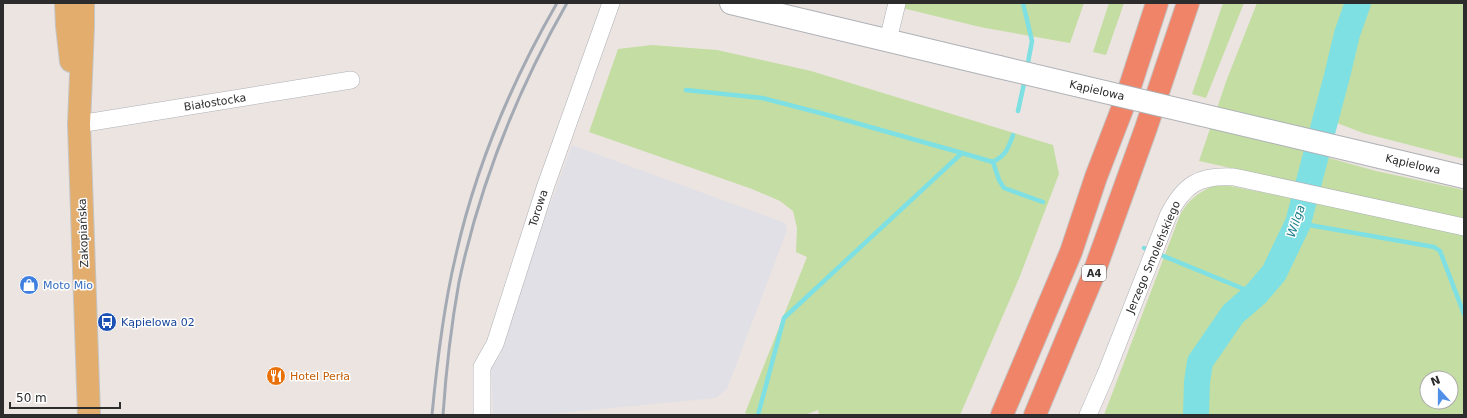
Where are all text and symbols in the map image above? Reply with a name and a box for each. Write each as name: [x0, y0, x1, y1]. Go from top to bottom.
street label: Kąpielowa: [1068, 78, 1126, 103]
street label: Białostocka: [183, 91, 247, 114]
street label: Kąpielowa: [1384, 152, 1442, 177]
street label: Torowa: [526, 188, 551, 229]
street label: Zakopiańska: [76, 198, 91, 268]
street label: Jerzego Smoleńskiego: [1123, 199, 1183, 316]
water label: Wilga: [1284, 203, 1308, 239]
road number: A4: [1082, 265, 1106, 281]
shop icon: Moto Mio: [18, 274, 40, 296]
place label: Moto Mio: [43, 279, 93, 292]
bus stop icon: Kąpielowa 02: [96, 311, 118, 333]
place label: Kąpielowa 02: [121, 316, 195, 329]
restaurant icon: Hotel Perła: [265, 365, 287, 387]
place label: Hotel Perła: [290, 370, 350, 383]
north arrow: [1419, 370, 1459, 410]
text: N: [1429, 373, 1442, 389]
scale bar: [10, 384, 120, 410]
text: 50 m: [16, 391, 47, 405]

